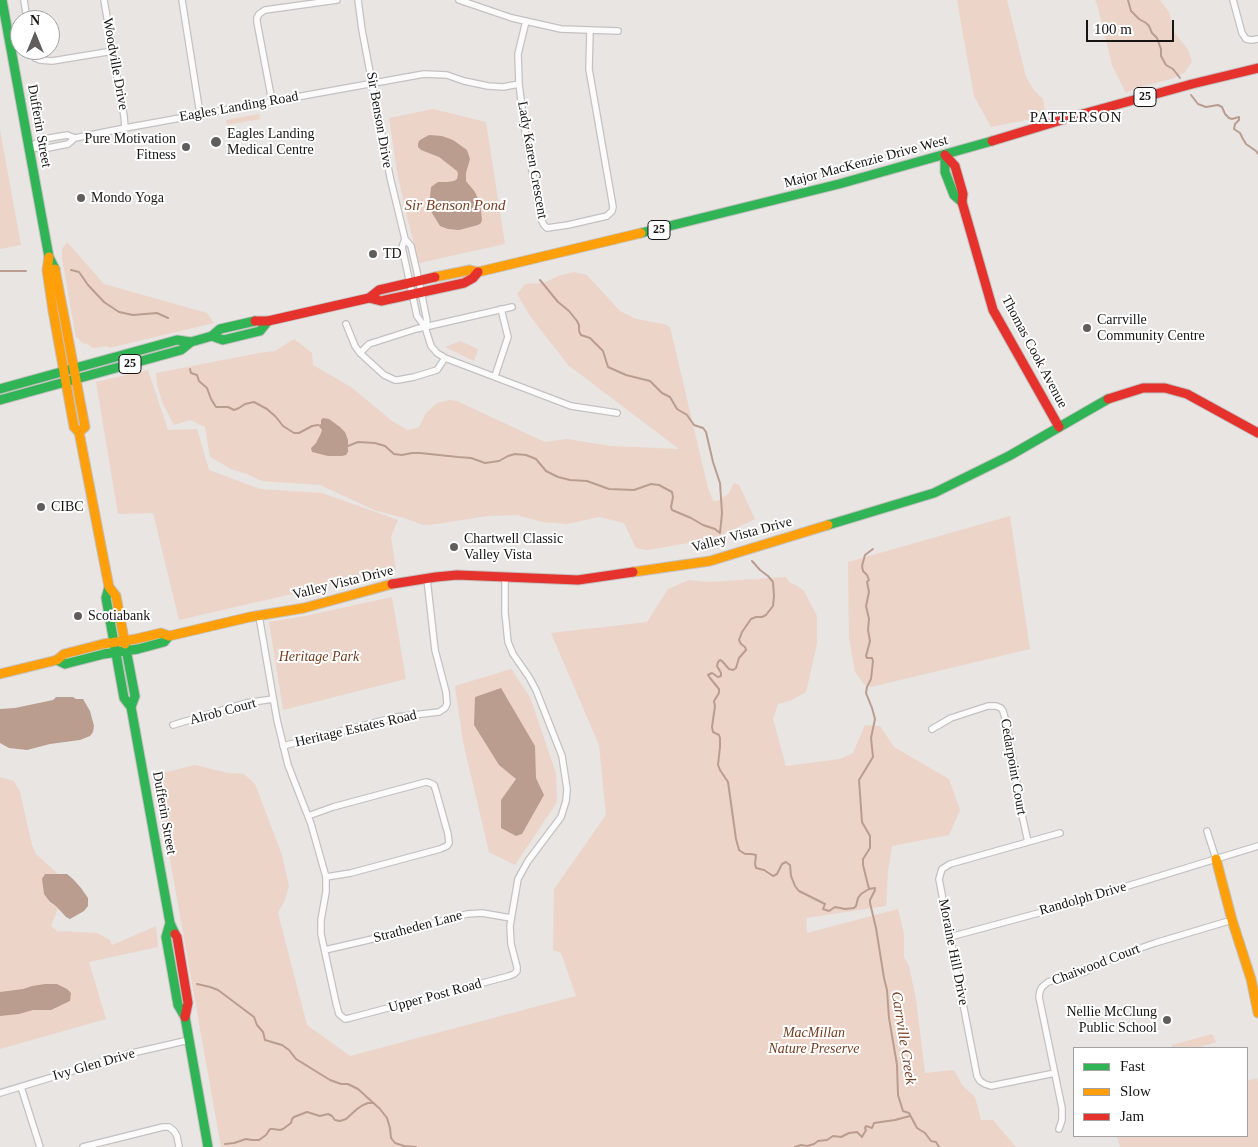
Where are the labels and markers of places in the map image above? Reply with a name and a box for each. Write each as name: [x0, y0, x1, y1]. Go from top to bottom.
place label: Eagles Landing Medical Centre: [227, 126, 314, 158]
place label: Pure Motivation Fitness: [85, 131, 176, 164]
marker: Eagles Landing Medical Centre: [209, 135, 223, 149]
marker: Pure Motivation Fitness: [180, 141, 192, 153]
place label: Mondo Yoga: [91, 190, 164, 206]
marker: Mondo Yoga: [75, 192, 87, 204]
place label: TD: [383, 246, 402, 262]
marker: TD: [367, 248, 379, 260]
place label: Carrville Community Centre: [1097, 312, 1205, 344]
marker: Carrville Community Centre: [1081, 322, 1093, 334]
place label: CIBC: [51, 499, 84, 515]
marker: CIBC: [35, 501, 47, 513]
place label: Chartwell Classic Valley Vista: [464, 531, 563, 564]
marker: Chartwell Classic Valley Vista: [448, 541, 460, 553]
place label: Scotiabank: [88, 608, 150, 624]
marker: Scotiabank: [72, 610, 84, 622]
place label: Nellie McClung Public School: [1066, 1004, 1157, 1036]
marker: Nellie McClung Public School: [1161, 1014, 1173, 1026]

